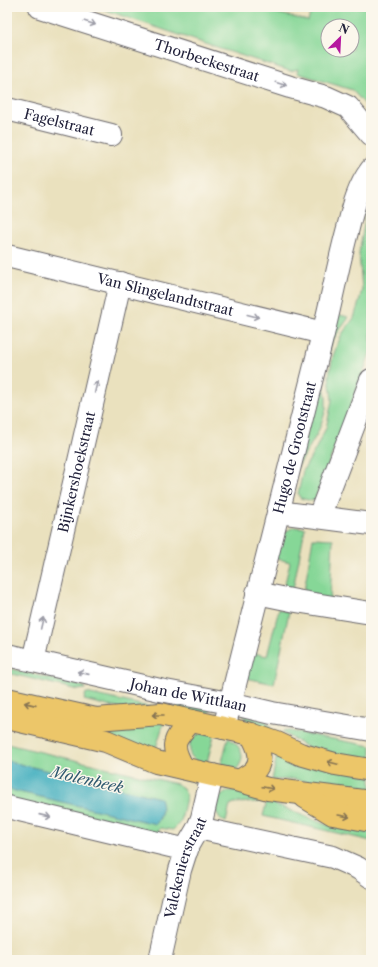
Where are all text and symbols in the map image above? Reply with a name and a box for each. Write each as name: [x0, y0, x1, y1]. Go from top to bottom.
north arrow: [320, 18, 360, 58]
one-way arrow: [83, 20, 96, 27]
text: N: [337, 21, 352, 37]
street label: Thorbeckestraat: [152, 35, 262, 86]
one-way arrow: [274, 81, 287, 88]
street label: Fagelstraat: [22, 105, 96, 140]
street label: Van Slingelandtstraat: [94, 269, 235, 320]
one-way arrow: [246, 313, 259, 320]
street label: Hugo de Grootstraat: [269, 380, 320, 516]
one-way arrow: [92, 381, 100, 394]
street label: Bijnkershoekstraat: [54, 409, 99, 534]
one-way arrow: [38, 617, 46, 630]
one-way arrow: [77, 668, 90, 676]
street label: Johan de Wittlaan: [126, 674, 249, 716]
one-way arrow: [24, 699, 37, 707]
one-way arrow: [152, 711, 165, 719]
one-way arrow: [326, 759, 339, 767]
water label: Molenbeek: [47, 762, 125, 797]
one-way arrow: [261, 785, 274, 793]
one-way arrow: [337, 812, 350, 820]
one-way arrow: [38, 813, 51, 820]
street label: Valckenierstraat: [160, 814, 210, 921]

